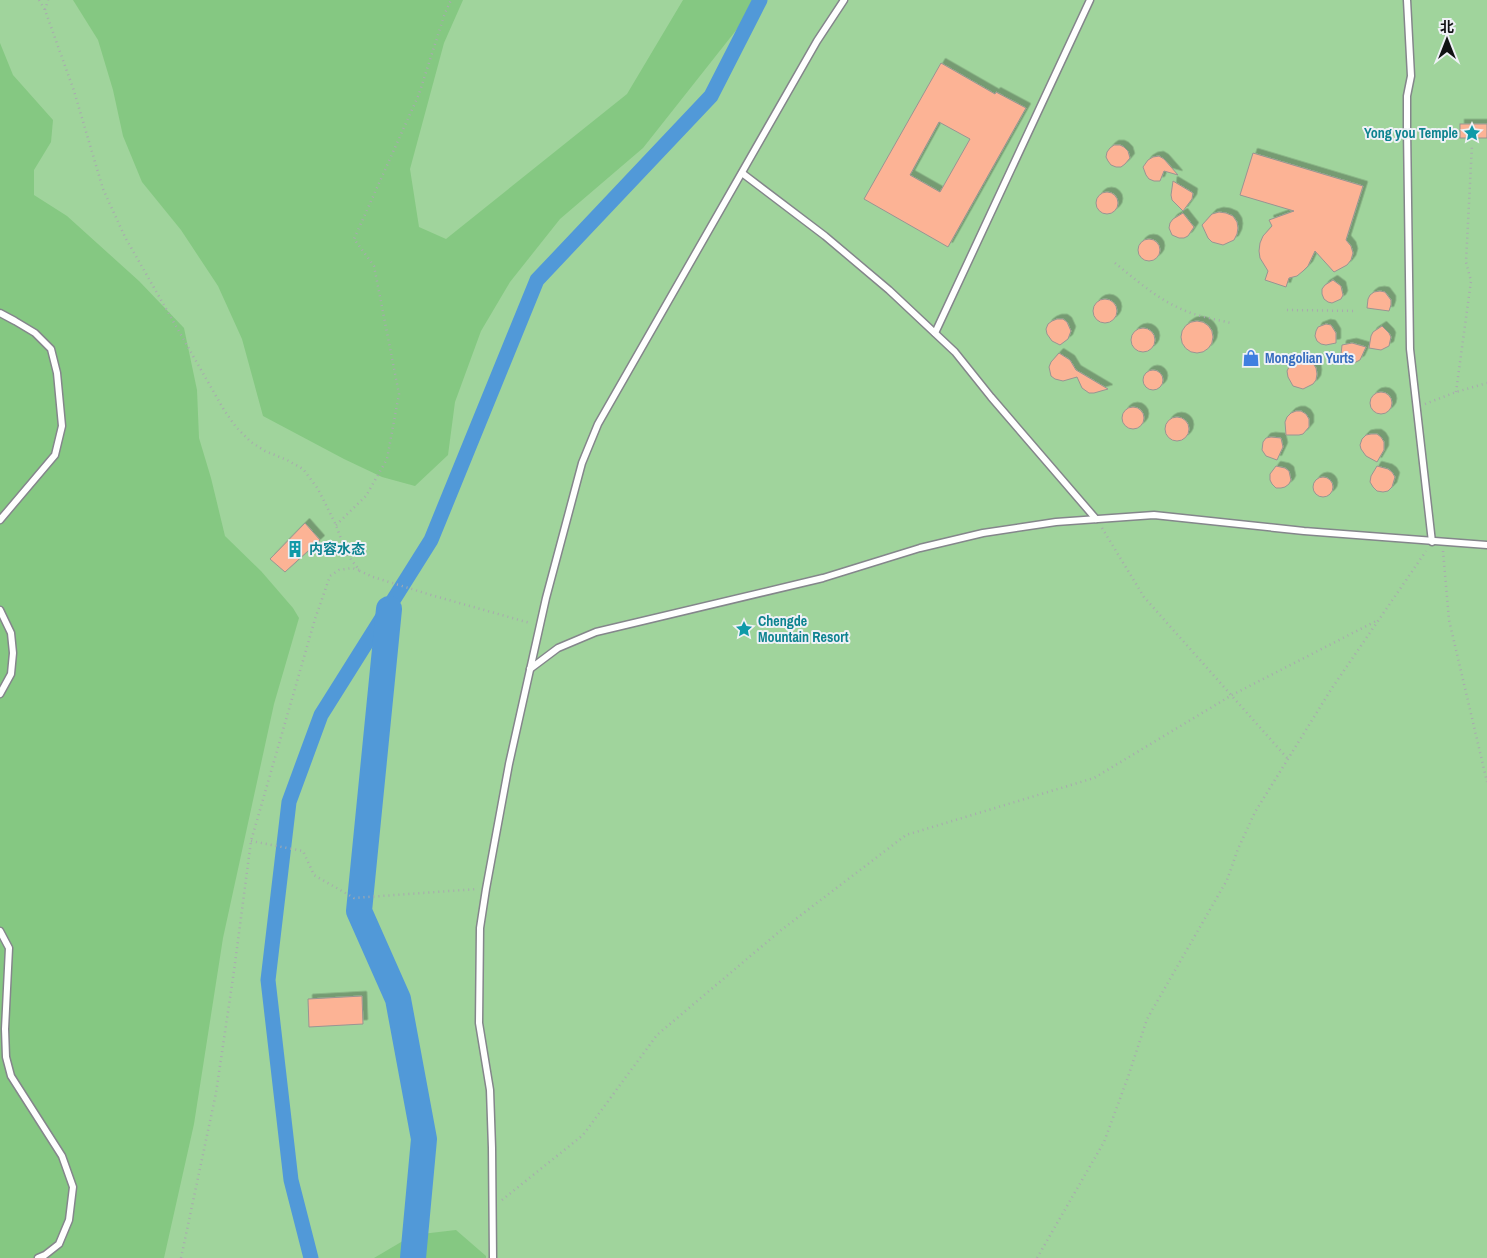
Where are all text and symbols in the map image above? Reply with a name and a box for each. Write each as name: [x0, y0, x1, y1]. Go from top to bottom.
north arrow: [1422, 15, 1472, 65]
text: 北: [1440, 18, 1454, 36]
place icon: Yong you Temple: [1462, 123, 1482, 143]
place label: Yong you Temple: [1364, 124, 1458, 142]
shop icon: Mongolian Yurts: [1241, 348, 1261, 368]
place label: Mongolian Yurts: [1265, 349, 1354, 367]
building icon: 内容水态: [285, 539, 305, 559]
place label: 内容水态: [309, 540, 365, 558]
place label: Chengde Mountain Resort: [758, 612, 849, 646]
place icon: Chengde Mountain Resort: [734, 619, 754, 639]

